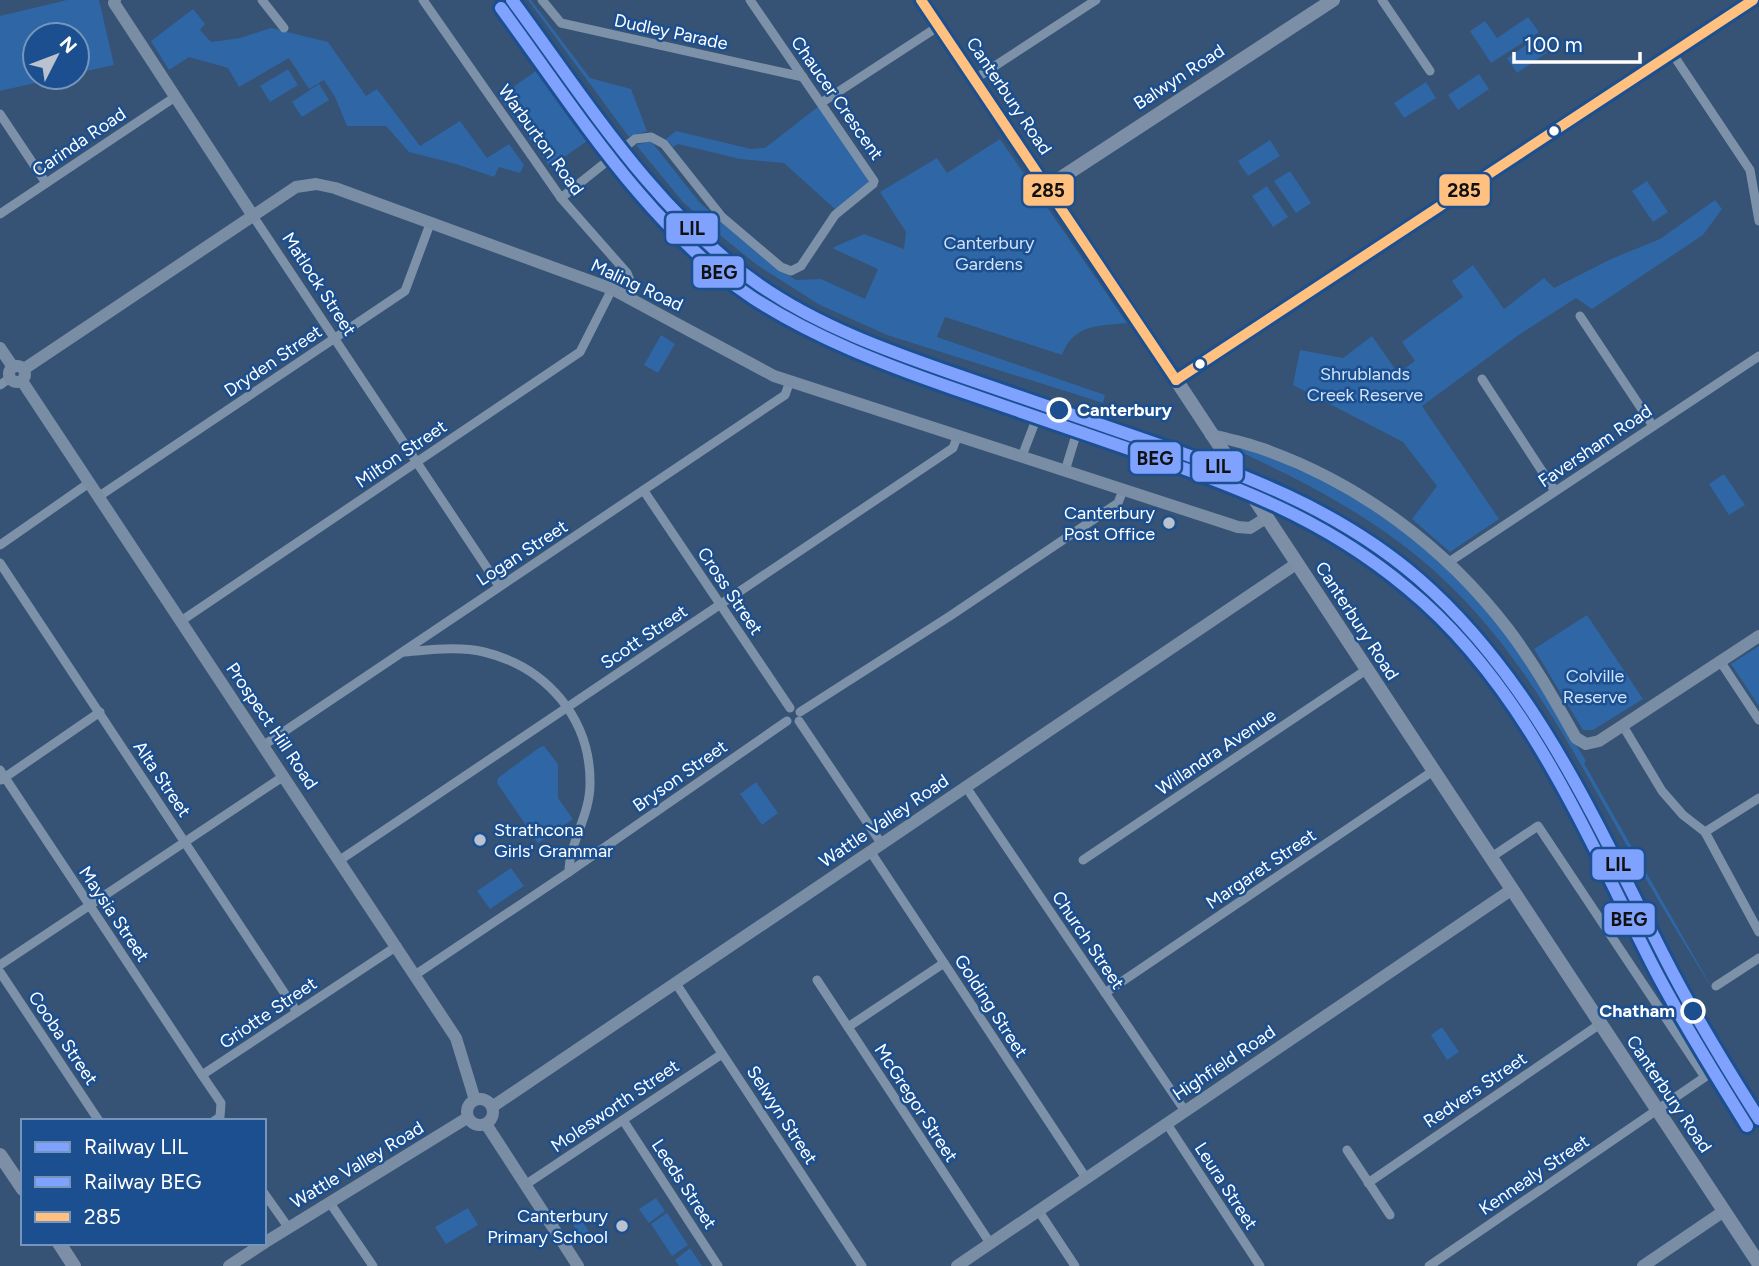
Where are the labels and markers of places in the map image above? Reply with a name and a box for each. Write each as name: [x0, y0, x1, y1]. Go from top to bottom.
unlabelled marker: [1547, 124, 1561, 138]
unlabelled marker: [1193, 357, 1207, 371]
marker: Canterbury: [1047, 398, 1071, 422]
place label: Canterbury: [1077, 399, 1173, 421]
place label: Canterbury Post Office: [1064, 502, 1156, 545]
marker: Canterbury Post Office: [1161, 515, 1177, 531]
place label: Strathcona Girls' Grammar: [494, 819, 613, 862]
marker: Strathcona Girls' Grammar: [472, 832, 488, 848]
marker: Chatham: [1681, 999, 1705, 1023]
place label: Chatham: [1599, 1000, 1675, 1022]
place label: Canterbury Primary School: [487, 1205, 609, 1248]
marker: Canterbury Primary School: [614, 1218, 630, 1234]

